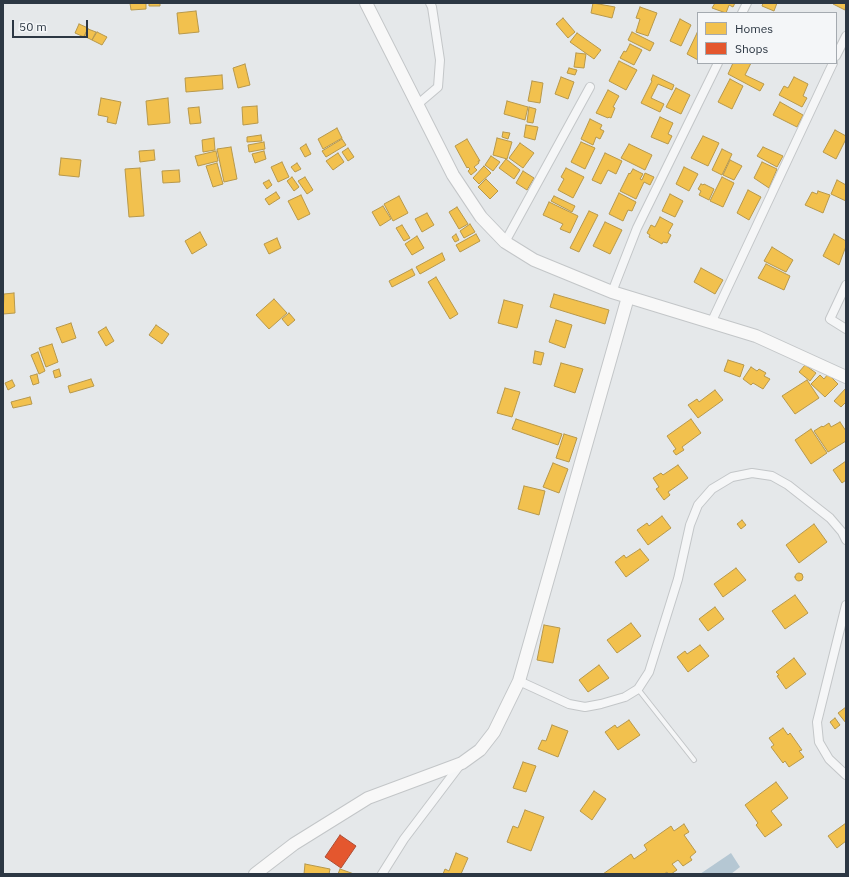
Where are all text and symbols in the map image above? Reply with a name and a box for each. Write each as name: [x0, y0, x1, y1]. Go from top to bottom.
scale bar: [14, 12, 90, 38]
legend: [697, 12, 837, 64]
text: 50 m: [19, 19, 47, 34]
text: Homes: [735, 21, 773, 36]
text: Shops: [735, 41, 768, 56]

